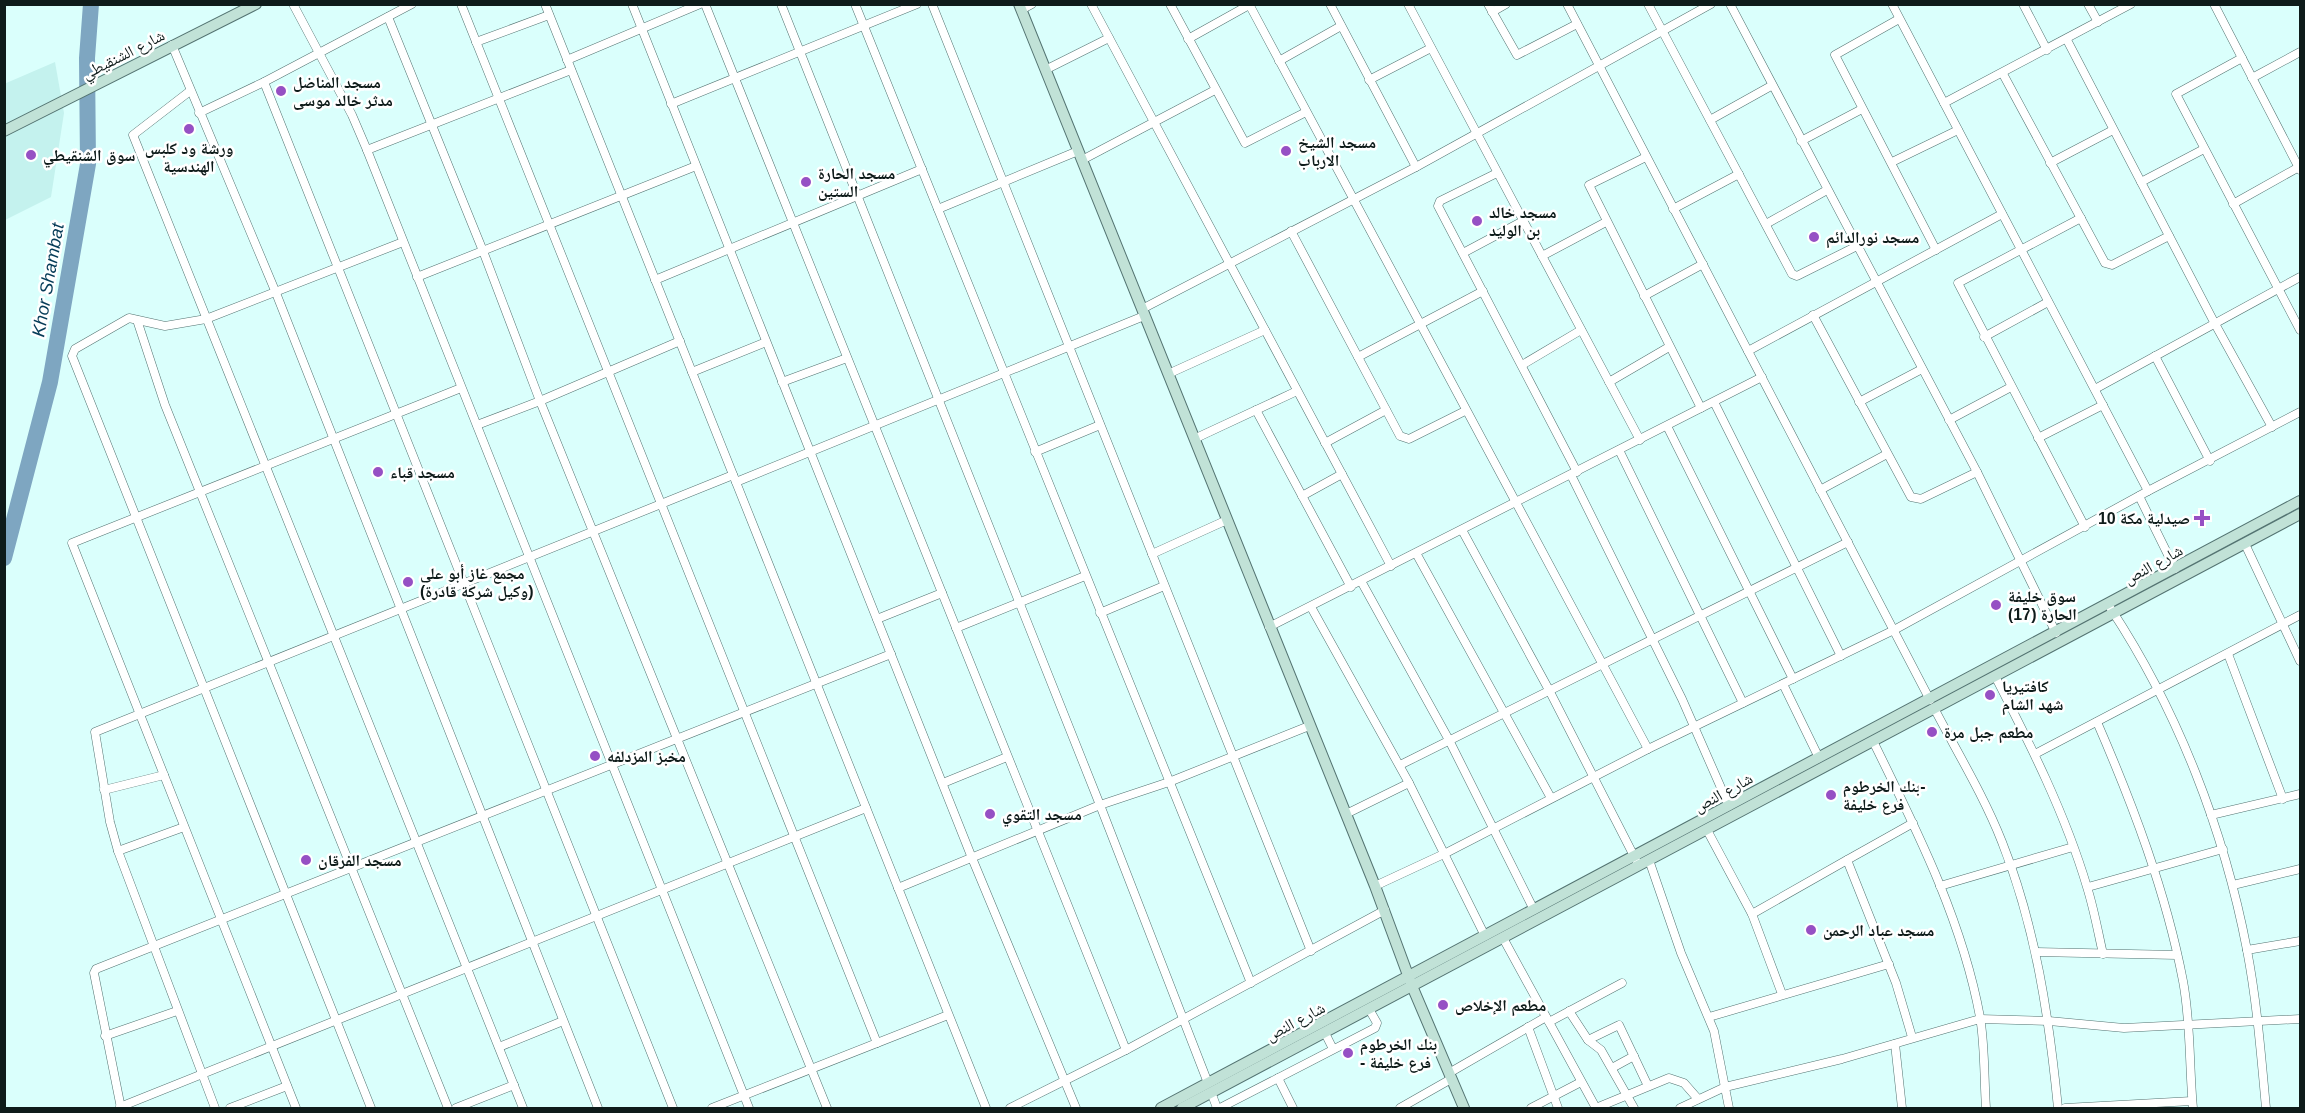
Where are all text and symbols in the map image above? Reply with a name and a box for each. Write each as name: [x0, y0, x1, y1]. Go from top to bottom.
street label: شارع الشنقيطي: [79, 26, 169, 86]
place label: مسجد المناضل مدثر خالد موسى: [293, 74, 393, 110]
marker: مسجد المناضل مدثر خالد موسى: [274, 84, 288, 98]
marker: ورشة ود كلبس الهندسية: [182, 122, 196, 136]
place label: مسجد الشيخ الارباب: [1298, 134, 1376, 170]
place label: ورشة ود كلبس الهندسية: [145, 140, 233, 176]
marker: مسجد الشيخ الارباب: [1279, 144, 1293, 158]
place label: سوق الشنقيطي: [43, 147, 135, 168]
marker: سوق الشنقيطي: [24, 148, 38, 162]
place label: مسجد الحارة الستين: [818, 165, 895, 201]
marker: مسجد الحارة الستين: [799, 175, 813, 189]
place label: مسجد خالد بن الوليد: [1489, 204, 1557, 240]
marker: مسجد خالد بن الوليد: [1470, 214, 1484, 228]
water label: Khor Shambat: [28, 221, 68, 338]
place label: مسجد نورالدائم: [1826, 229, 1919, 249]
marker: مسجد نورالدائم: [1807, 230, 1821, 244]
place label: مسجد قباء: [390, 464, 455, 482]
marker: مسجد قباء: [371, 465, 385, 479]
place label: صيدلية مكة 10: [2098, 510, 2190, 527]
marker: صيدلية مكة 10: [2195, 511, 2209, 525]
street label: شارع النص: [2121, 541, 2186, 589]
place label: مجمع غاز أبو علي (وكيل شركة قادرة): [420, 564, 534, 601]
marker: مجمع غاز أبو علي (وكيل شركة قادرة): [401, 575, 415, 589]
place label: سوق خليفة الحارة (17): [2008, 588, 2077, 623]
marker: سوق خليفة الحارة (17): [1989, 598, 2003, 612]
place label: كافتيريا شهد الشام: [2002, 678, 2064, 716]
marker: كافتيريا شهد الشام: [1983, 688, 1997, 702]
place label: مطعم جبل مرة: [1944, 724, 2033, 744]
marker: مطعم جبل مرة: [1925, 725, 1939, 739]
place label: مخبز المزدلفه: [607, 748, 686, 766]
marker: مخبز المزدلفه: [588, 749, 602, 763]
street label: شارع النص: [1691, 769, 1756, 817]
place label: بنك الخرطوم- فرع خليفة: [1843, 778, 1926, 815]
marker: بنك الخرطوم- فرع خليفة: [1824, 788, 1838, 802]
place label: مسجد التقوي: [1002, 806, 1082, 827]
marker: مسجد التقوي: [983, 807, 997, 821]
place label: مسجد الفرقان: [318, 852, 401, 870]
marker: مسجد الفرقان: [299, 853, 313, 867]
place label: مسجد عباد الرحمن: [1823, 922, 1934, 940]
marker: مسجد عباد الرحمن: [1804, 923, 1818, 937]
place label: مطعم الإخلاص: [1455, 997, 1546, 1017]
marker: مطعم الإخلاص: [1436, 998, 1450, 1012]
street label: شارع النص: [1263, 999, 1329, 1046]
place label: بنك الخرطوم - فرع خليفة: [1360, 1036, 1437, 1073]
marker: بنك الخرطوم - فرع خليفة: [1341, 1046, 1355, 1060]

